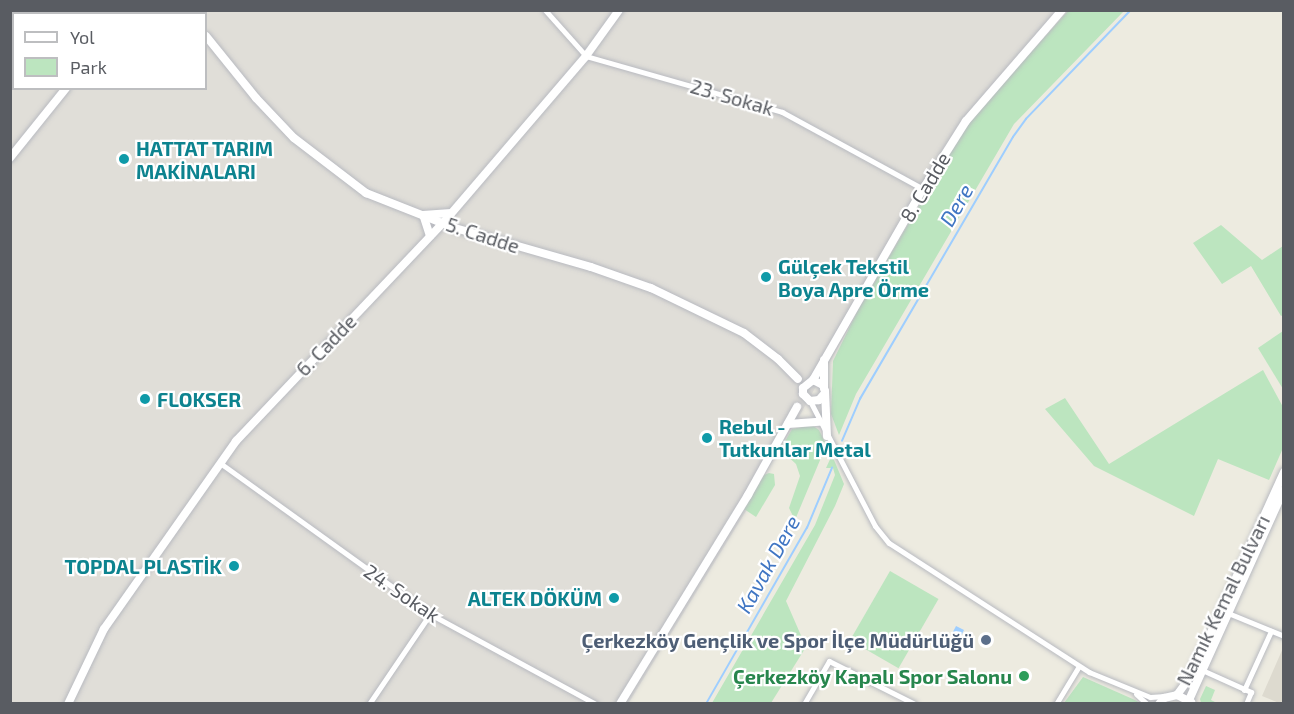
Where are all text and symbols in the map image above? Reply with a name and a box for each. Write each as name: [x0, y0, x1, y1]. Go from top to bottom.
legend: [12, 12, 207, 90]
text: Yol: [70, 26, 95, 48]
text: Park: [70, 56, 107, 78]
street label: 23. Sokak: [688, 74, 776, 120]
place label: HATTAT TARIM MAKİNALARI: [136, 136, 274, 183]
street label: 8. Cadde: [895, 148, 955, 226]
marker: HATTAT TARIM MAKİNALARI: [117, 152, 131, 166]
water label: Dere: [934, 179, 978, 231]
street label: 5. Cadde: [443, 212, 523, 258]
place label: Gülçek Tekstil Boya Apre Örme: [778, 254, 930, 301]
marker: Gülçek Tekstil Boya Apre Örme: [759, 270, 773, 284]
street label: 6. Cadde: [291, 309, 361, 381]
place label: FLOKSER: [157, 387, 241, 411]
marker: FLOKSER: [138, 392, 152, 406]
place label: Rebul - Tutkunlar Metal: [719, 414, 871, 461]
marker: Rebul - Tutkunlar Metal: [700, 431, 714, 445]
water label: Kavak Dere: [731, 511, 805, 617]
street label: Namık Kemal Bulvarı: [1171, 511, 1275, 689]
place label: TOPDAL PLASTİK: [64, 554, 222, 578]
marker: TOPDAL PLASTİK: [227, 559, 241, 573]
street label: 24. Sokak: [359, 559, 445, 627]
place label: ALTEK DÖKÜM: [467, 586, 602, 610]
marker: ALTEK DÖKÜM: [607, 591, 621, 605]
place label: Çerkezköy Gençlik ve Spor İlçe Müdürlüğü: [580, 628, 974, 652]
marker: Çerkezköy Gençlik ve Spor İlçe Müdürlüğü: [979, 633, 993, 647]
place label: Çerkezköy Kapalı Spor Salonu: [732, 664, 1012, 688]
marker: Çerkezköy Kapalı Spor Salonu: [1017, 669, 1031, 683]

